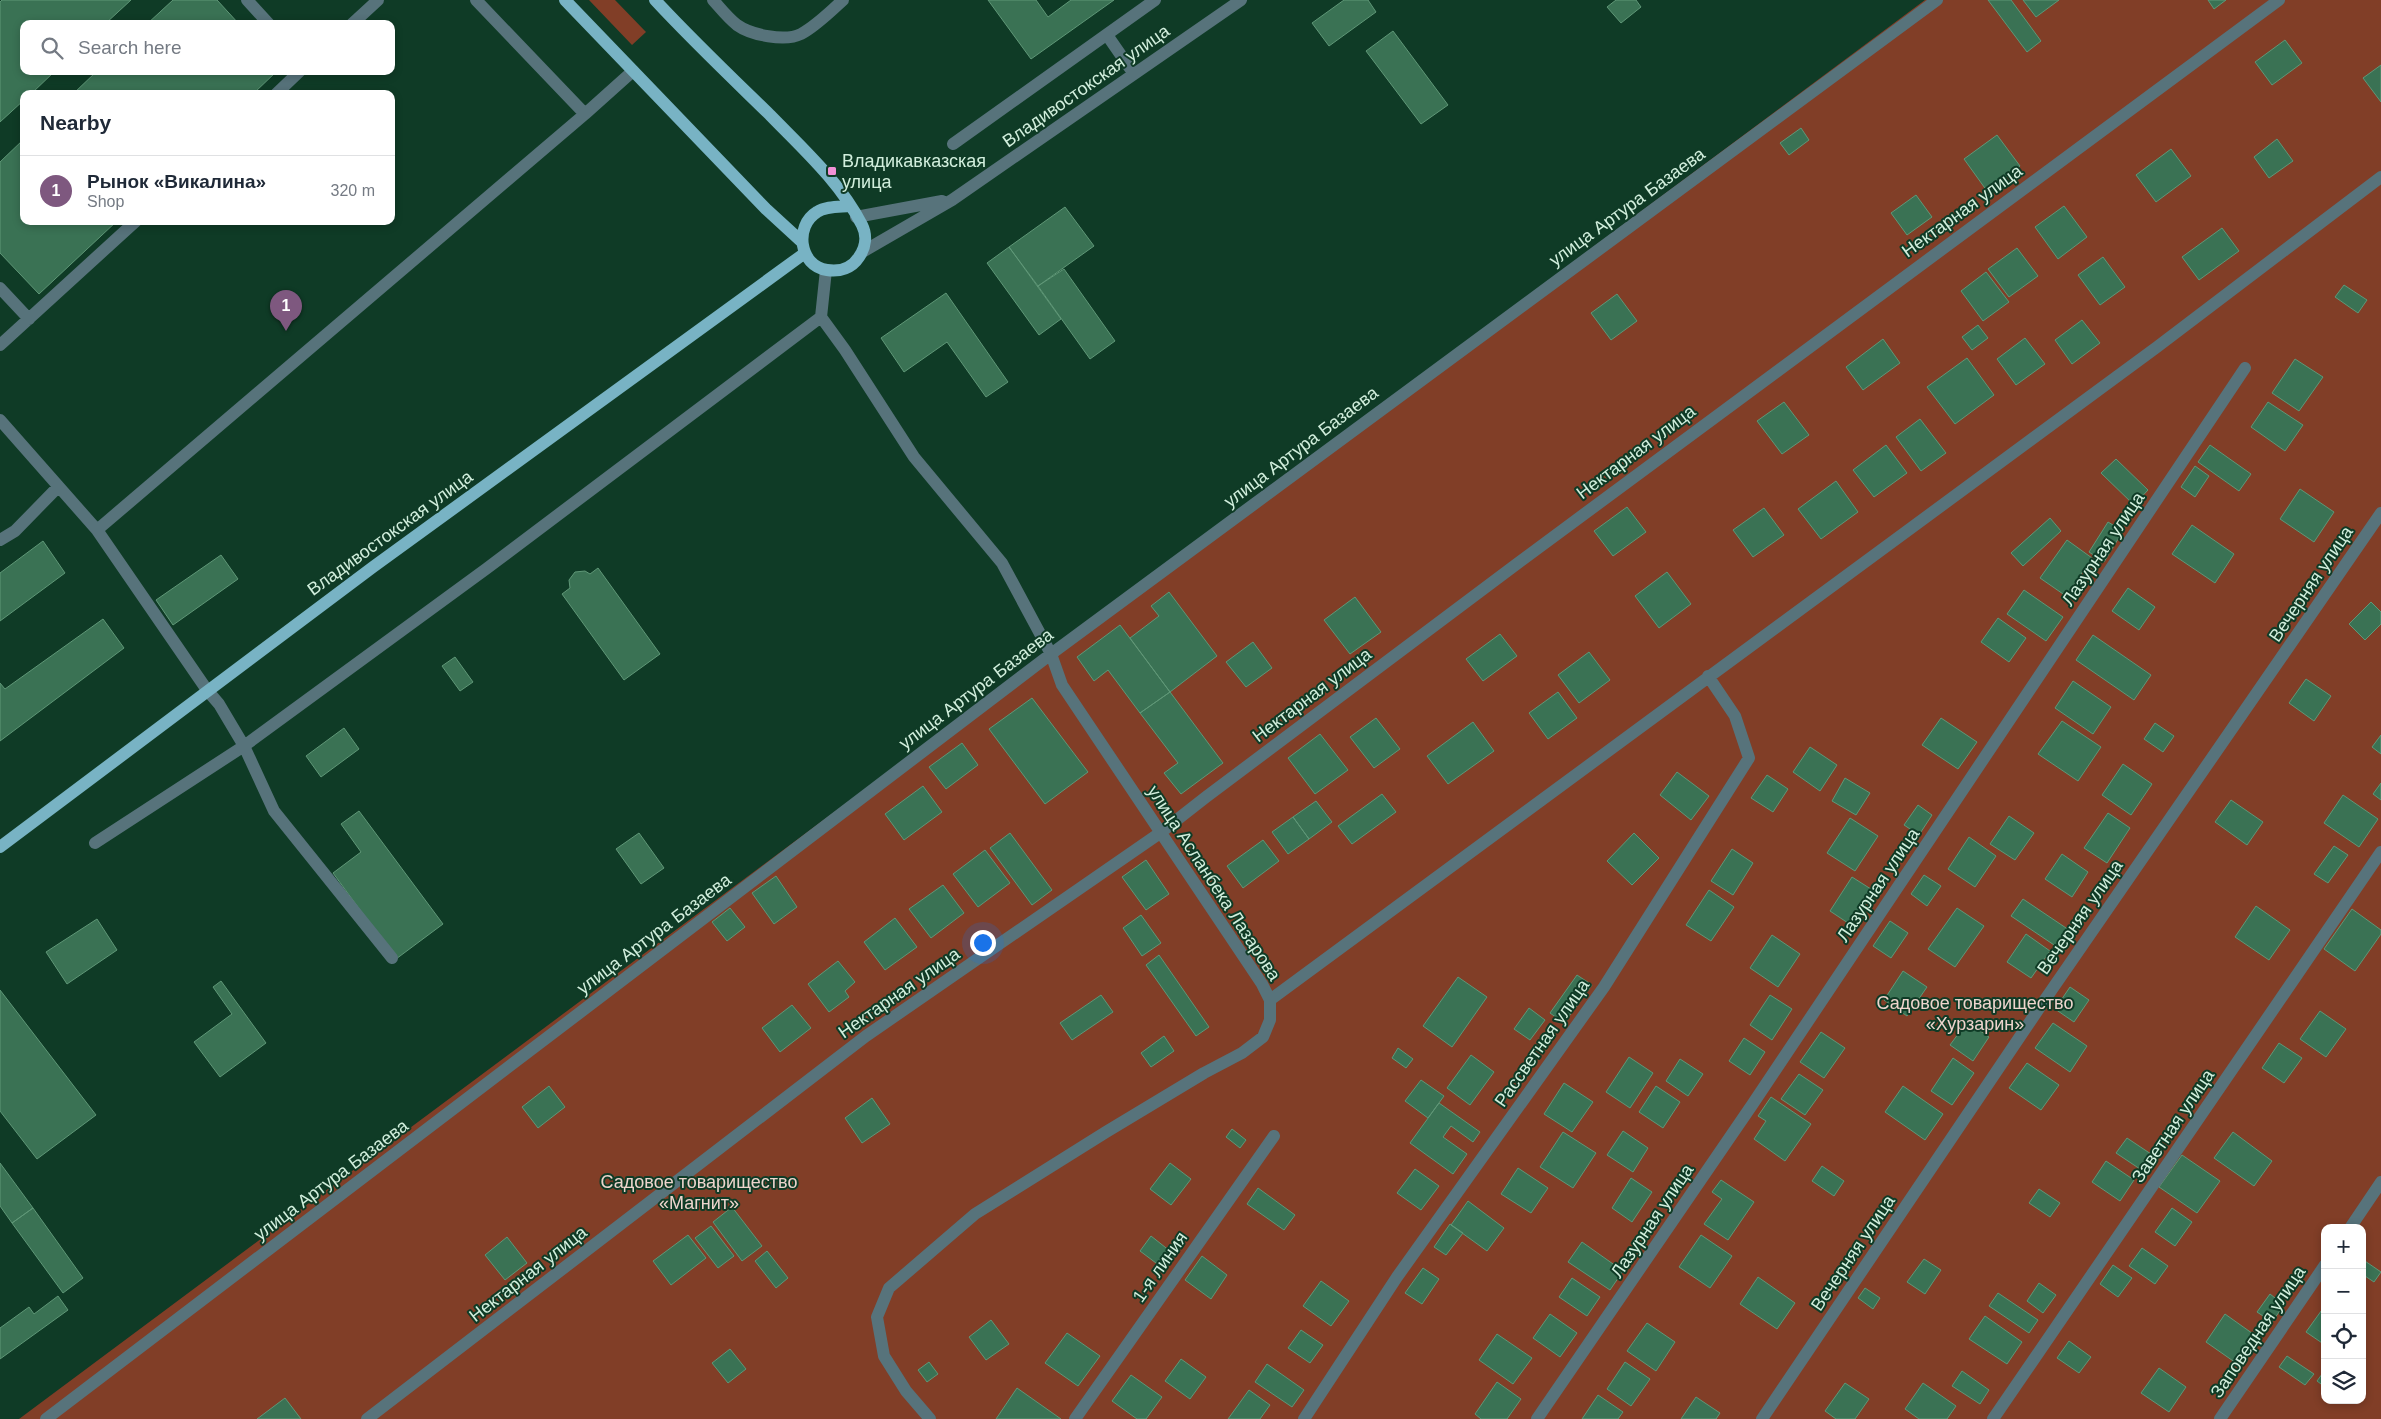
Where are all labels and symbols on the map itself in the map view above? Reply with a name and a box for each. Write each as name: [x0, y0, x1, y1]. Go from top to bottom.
street label: Владивостокская улица: [999, 20, 1174, 151]
street label: улица Артура Базаева: [1545, 143, 1710, 270]
place label: Владикавказская улица: [842, 151, 986, 192]
street label: Нектарная улица: [1898, 160, 2027, 261]
marker: Владикавказская улица: [826, 165, 838, 177]
pin: 1: [270, 290, 302, 331]
street label: улица Артура Базаева: [1220, 382, 1383, 511]
street label: Нектарная улица: [1573, 400, 1700, 503]
street label: Владивостокская улица: [304, 466, 477, 600]
street label: Лазурная улица: [2058, 488, 2149, 610]
street label: Вечерняя улица: [2265, 522, 2358, 645]
street label: улица Артура Базаева: [895, 624, 1058, 753]
street label: Нектарная улица: [1249, 643, 1376, 746]
street label: улица Асланбека Лазарова: [1143, 782, 1285, 985]
street label: Лазурная улица: [1833, 824, 1924, 946]
street label: Вечерняя улица: [2033, 855, 2127, 978]
street label: улица Артура Базаева: [573, 869, 736, 998]
your location: [970, 930, 996, 956]
street label: Нектарная улица: [835, 943, 964, 1042]
street label: Рассветная улица: [1491, 975, 1594, 1110]
park label: Садовое товарищество «Хурзарин»: [1877, 993, 2073, 1034]
street label: Заветная улица: [2128, 1065, 2219, 1186]
street label: улица Артура Базаева: [250, 1115, 413, 1244]
street label: Лазурная улица: [1607, 1160, 1698, 1282]
park label: Садовое товарищество «Магнит»: [601, 1172, 797, 1213]
street label: Вечерняя улица: [1807, 1191, 1900, 1314]
street label: Нектарная улица: [465, 1221, 591, 1326]
street label: 1-я линия: [1129, 1228, 1191, 1306]
street label: Заповедная улица: [2207, 1262, 2310, 1402]

